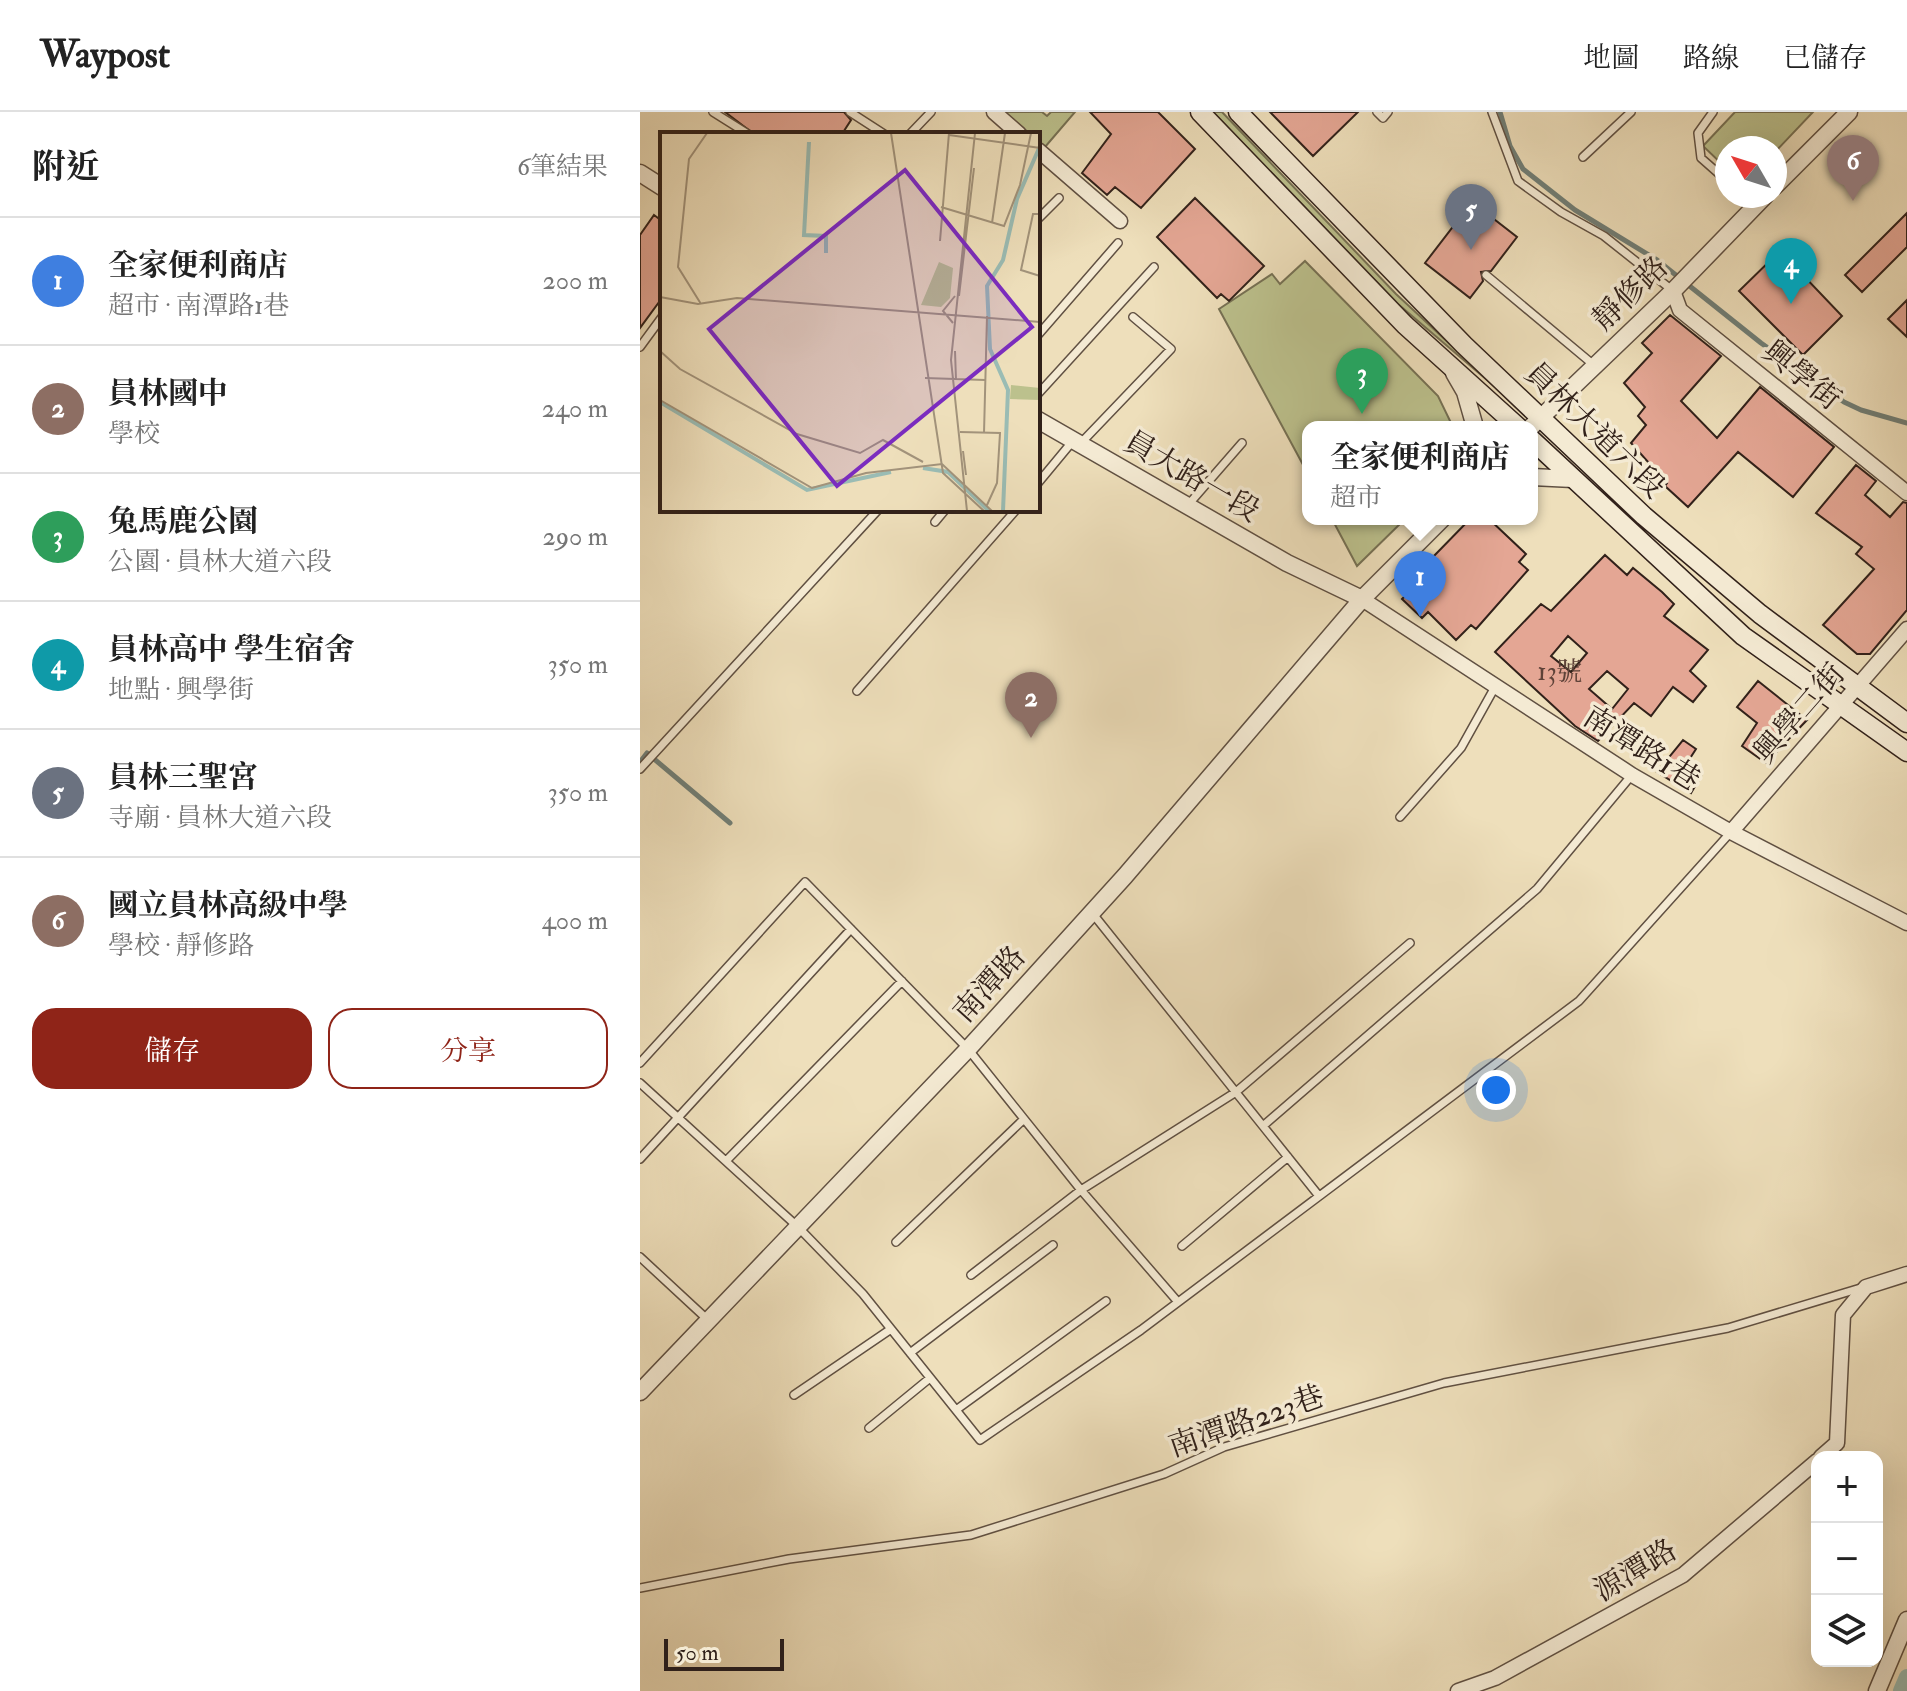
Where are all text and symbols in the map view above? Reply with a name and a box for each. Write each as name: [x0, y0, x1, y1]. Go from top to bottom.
text: Waypost: [40, 31, 170, 79]
text: 地圖: [1583, 41, 1639, 76]
text: 路線: [1683, 41, 1739, 76]
text: 已儲存: [1783, 41, 1867, 76]
inset map: [660, 132, 1040, 512]
pin: 6: [1827, 135, 1879, 201]
north arrow: [1715, 136, 1787, 208]
text: 附近: [32, 146, 100, 189]
text: 6筆結果: [517, 151, 608, 183]
pin: 5: [1445, 184, 1497, 250]
pin: 4: [1765, 238, 1817, 304]
text: 全家便利商店: [108, 247, 288, 284]
street label: 靜修路: [1585, 249, 1676, 338]
text: 1: [53, 265, 63, 297]
text: 200 m: [543, 265, 608, 297]
text: 超市 · 南潭路1巷: [108, 290, 289, 322]
street label: 興學街: [1755, 333, 1848, 418]
pin: 3: [1336, 348, 1388, 414]
street label: 員林大道六段: [1517, 355, 1672, 506]
text: 員林國中: [108, 375, 228, 412]
text: 2: [51, 393, 65, 425]
text: 240 m: [542, 393, 608, 425]
text: 學校: [108, 418, 160, 450]
popup: [1302, 421, 1538, 525]
street label: 員大路一段: [1118, 423, 1266, 530]
text: 全家便利商店: [1330, 439, 1510, 476]
text: 超市: [1330, 482, 1382, 514]
text: 兔馬鹿公園: [108, 503, 258, 540]
text: 3: [53, 521, 63, 553]
text: 290 m: [543, 521, 608, 553]
text: 公園 · 員林大道六段: [108, 546, 332, 578]
pin: 1: [1394, 551, 1446, 617]
text: 員林高中 學生宿舍: [108, 631, 354, 668]
text: 4: [51, 649, 65, 681]
text: 350 m: [548, 649, 608, 681]
house number: 13號: [1537, 656, 1583, 688]
street label: 興學二街: [1746, 656, 1853, 771]
pin: 2: [1005, 672, 1057, 738]
text: 地點 · 興學街: [108, 674, 254, 706]
street label: 南潭路1巷: [1577, 698, 1707, 799]
text: 員林三聖宮: [108, 759, 258, 796]
text: 5: [52, 777, 64, 809]
text: 350 m: [548, 777, 608, 809]
text: 寺廟 · 員林大道六段: [108, 802, 332, 834]
text: 國立員林高級中學: [108, 887, 348, 924]
text: 6: [51, 905, 65, 937]
text: 400 m: [542, 905, 608, 937]
text: 學校 · 靜修路: [108, 930, 254, 962]
street label: 南潭路: [946, 939, 1033, 1030]
button: 儲存: [32, 1008, 312, 1089]
button: 分享: [328, 1008, 608, 1089]
your location: [1476, 1070, 1516, 1110]
street label: 南潭路223巷: [1164, 1378, 1329, 1465]
map controls: [1811, 1451, 1883, 1667]
button: +: [1811, 1451, 1883, 1523]
button: −: [1811, 1523, 1883, 1595]
street label: 源潭路: [1587, 1531, 1683, 1609]
button: layers: [1811, 1595, 1883, 1667]
scale bar: [664, 1635, 784, 1671]
text: 50 m: [676, 1639, 718, 1667]

